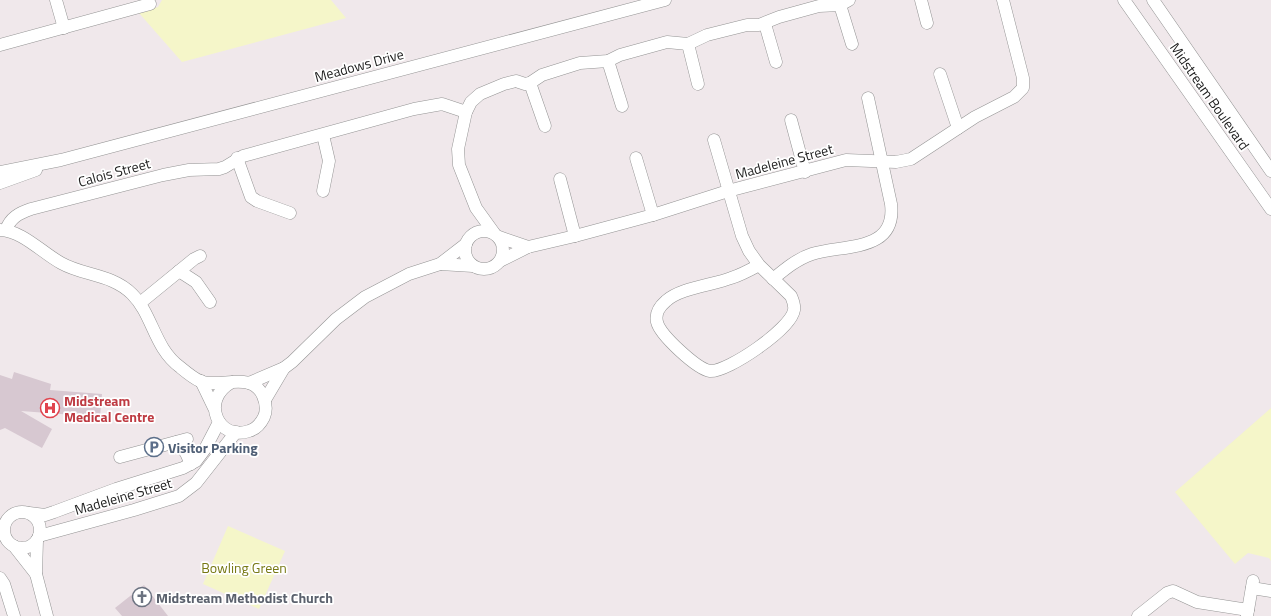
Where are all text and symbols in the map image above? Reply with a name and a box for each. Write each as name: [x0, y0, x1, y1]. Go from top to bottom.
street label: Midstream Boulevard: [1165, 38, 1255, 154]
street label: Meadows Drive: [312, 43, 406, 87]
street label: Madeleine Street: [733, 138, 835, 184]
street label: Calois Street: [76, 152, 153, 192]
place label: Midstream Medical Centre: [64, 390, 154, 427]
hospital icon: Midstream Medical Centre: [39, 397, 61, 419]
parking icon: Visitor Parking: [143, 436, 165, 458]
place label: Visitor Parking: [168, 437, 258, 458]
street label: Madeleine Street: [72, 472, 174, 520]
park label: Bowling Green: [201, 557, 287, 578]
church icon: Midstream Methodist Church: [131, 586, 153, 608]
place label: Midstream Methodist Church: [156, 587, 333, 608]

